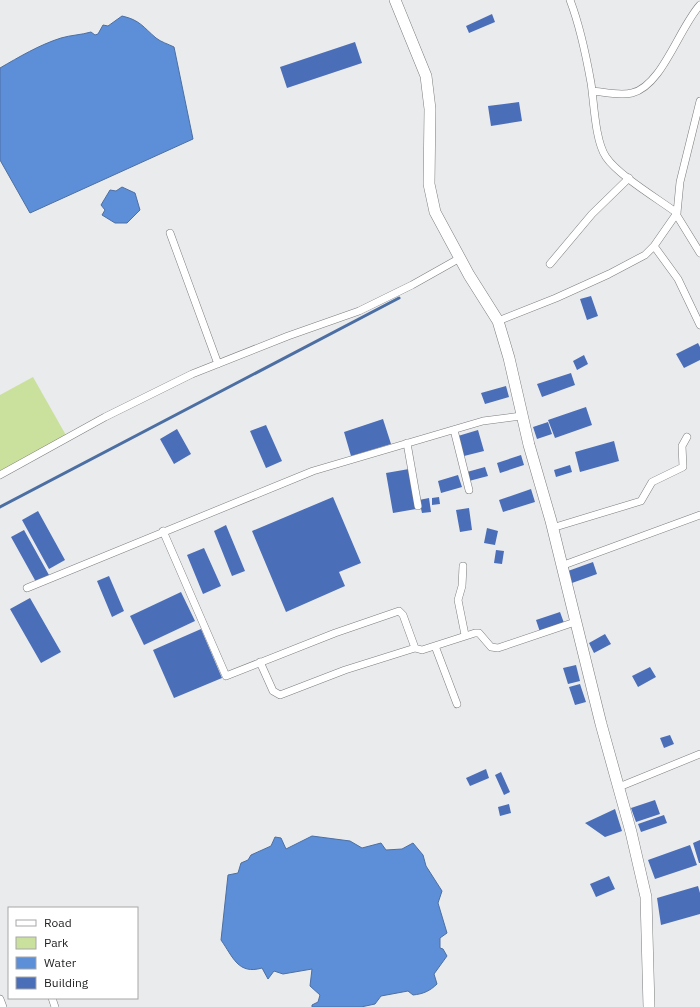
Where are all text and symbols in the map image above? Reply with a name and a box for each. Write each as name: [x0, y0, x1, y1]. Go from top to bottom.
legend: [8, 907, 138, 999]
text: Road: [44, 915, 72, 930]
text: Park: [44, 935, 69, 950]
text: Water: [44, 955, 77, 970]
text: Building: [44, 975, 89, 990]

